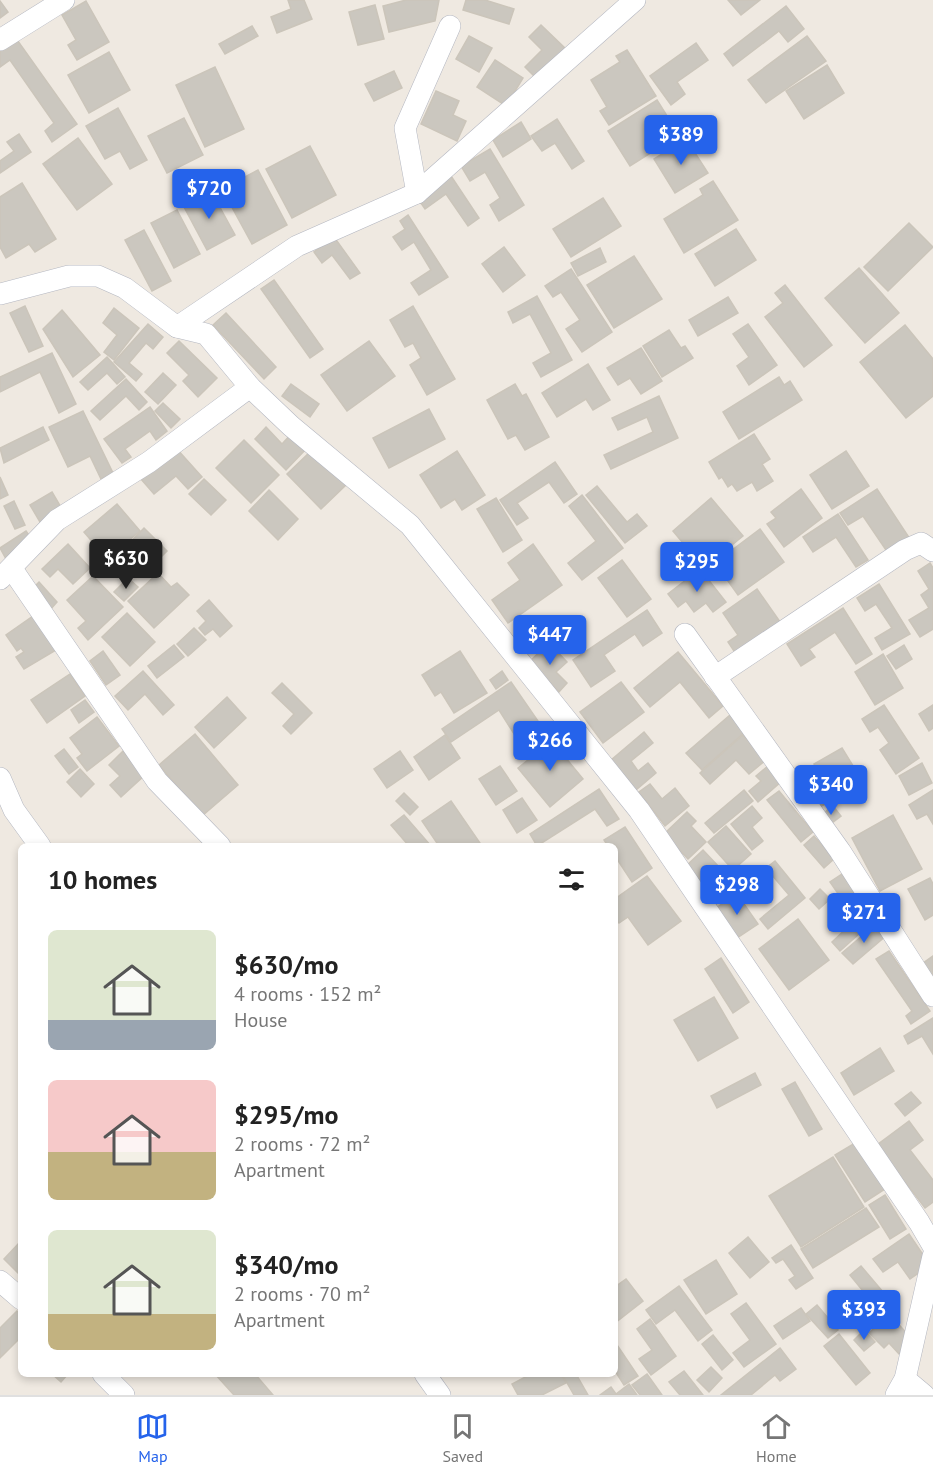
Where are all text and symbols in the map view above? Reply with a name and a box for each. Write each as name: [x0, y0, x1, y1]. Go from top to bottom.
pin: $389: [645, 115, 717, 166]
text: $389: [658, 121, 704, 147]
pin: $720: [173, 169, 245, 220]
text: $720: [186, 175, 232, 201]
pin: $630: [90, 539, 162, 590]
pin: $295: [661, 542, 733, 593]
text: $630: [103, 545, 149, 571]
text: $295: [674, 548, 720, 574]
pin: $447: [514, 615, 586, 666]
text: $447: [527, 621, 573, 647]
pin: $266: [514, 721, 586, 772]
text: $266: [527, 727, 573, 753]
pin: $340: [795, 765, 867, 816]
text: $340: [808, 771, 854, 797]
text: 10 homes: [48, 863, 157, 896]
icon: filters: [555, 863, 588, 896]
pin: $298: [701, 865, 773, 916]
text: $298: [714, 871, 760, 897]
pin: $271: [828, 893, 900, 944]
text: $271: [841, 899, 887, 925]
text: $630/mo: [234, 948, 338, 981]
icon: home: [96, 954, 168, 1026]
text: 4 rooms · 152 m²: [234, 981, 381, 1007]
text: House: [234, 1007, 288, 1033]
text: $295/mo: [234, 1098, 338, 1131]
icon: home: [96, 1104, 168, 1176]
text: 2 rooms · 72 m²: [234, 1131, 370, 1157]
text: Apartment: [234, 1157, 325, 1183]
text: $340/mo: [234, 1248, 338, 1281]
icon: home: [96, 1254, 168, 1326]
text: 2 rooms · 70 m²: [234, 1281, 370, 1307]
pin: $393: [828, 1290, 900, 1341]
text: $393: [841, 1296, 887, 1322]
text: Apartment: [234, 1307, 325, 1333]
tab: Map: [136, 1410, 169, 1466]
tab: Saved: [442, 1410, 483, 1466]
tab: Home: [756, 1410, 797, 1466]

